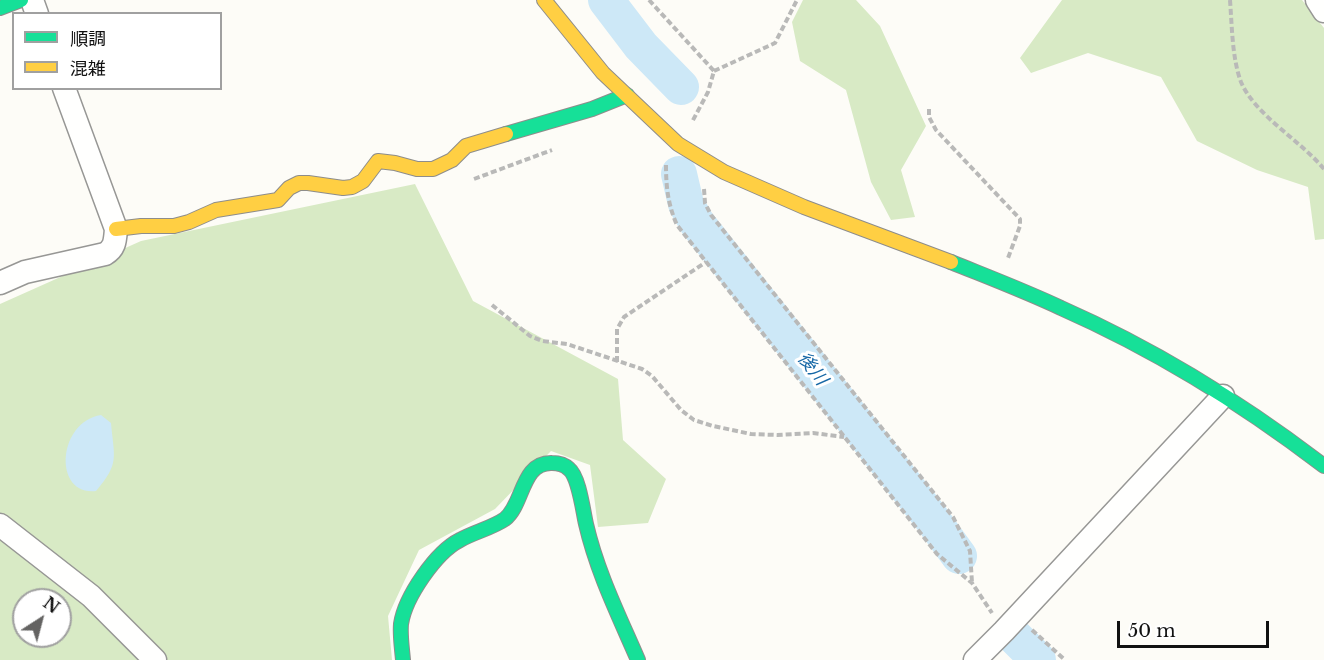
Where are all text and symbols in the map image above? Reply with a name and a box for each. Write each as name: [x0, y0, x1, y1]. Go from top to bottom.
legend: [12, 12, 222, 90]
text: 順調: [70, 28, 106, 50]
text: 混雑: [70, 58, 106, 80]
water label: 後川: [792, 348, 832, 390]
north arrow: [12, 588, 72, 648]
text: N: [39, 593, 63, 618]
scale bar: [1120, 609, 1272, 647]
text: 50 m: [1128, 620, 1176, 642]

